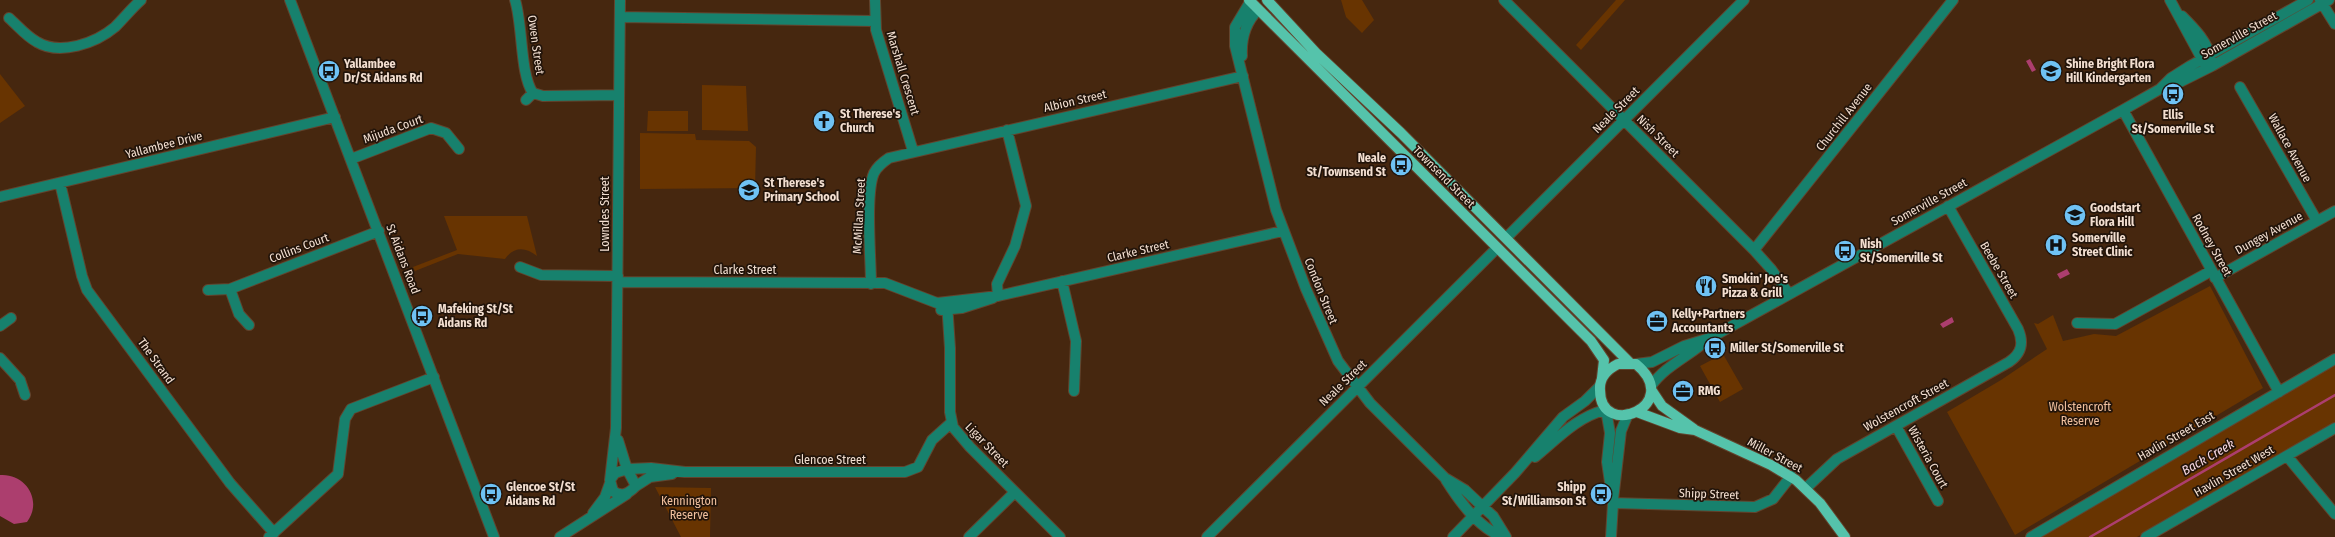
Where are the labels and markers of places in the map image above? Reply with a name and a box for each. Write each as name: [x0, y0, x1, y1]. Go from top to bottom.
place label: Yallambee Dr/St Aidans Rd: [343, 57, 423, 85]
place label: Shine Bright Flora Hill Kindergarten: [2066, 57, 2155, 85]
bus stop icon: Yallambee Dr/St Aidans Rd: [316, 58, 342, 84]
school or university icon: Shine Bright Flora Hill Kindergarten: [2038, 58, 2064, 84]
bus stop icon: Ellis St/Somerville St: [2160, 81, 2186, 107]
place label: St Therese's Church: [840, 107, 901, 135]
church icon: St Therese's Church: [811, 108, 837, 134]
place label: Ellis St/Somerville St: [2132, 108, 2215, 136]
place label: Neale St/Townsend St: [1307, 151, 1387, 179]
bus stop icon: Neale St/Townsend St: [1388, 152, 1414, 178]
place label: St Therese's Primary School: [764, 176, 840, 204]
school or university icon: St Therese's Primary School: [736, 177, 762, 203]
place label: Goodstart Flora Hill: [2090, 201, 2141, 229]
school or university icon: Goodstart Flora Hill: [2062, 202, 2088, 228]
place label: Somerville Street Clinic: [2072, 231, 2133, 259]
hospital icon: Somerville Street Clinic: [2043, 232, 2069, 258]
place label: Nish St/Somerville St: [1860, 237, 1943, 265]
bus stop icon: Nish St/Somerville St: [1832, 238, 1858, 264]
place label: Smokin' Joe's Pizza & Grill: [1722, 272, 1789, 300]
restaurant icon: Smokin' Joe's Pizza & Grill: [1693, 273, 1719, 299]
place label: Mafeking St/St Aidans Rd: [437, 302, 514, 330]
bus stop icon: Mafeking St/St Aidans Rd: [409, 303, 435, 329]
place label: Kelly+Partners Accountants: [1671, 307, 1746, 335]
office icon: Kelly+Partners Accountants: [1644, 308, 1670, 334]
bus stop icon: Miller St/Somerville St: [1702, 335, 1728, 361]
place label: Miller St/Somerville St: [1730, 341, 1845, 355]
office icon: RMG: [1670, 378, 1696, 404]
place label: RMG: [1698, 384, 1720, 398]
place label: Glencoe St/St Aidans Rd: [505, 480, 576, 508]
place label: Shipp St/Williamson St: [1502, 480, 1587, 508]
bus stop icon: Glencoe St/St Aidans Rd: [478, 481, 504, 507]
bus stop icon: Shipp St/Williamson St: [1588, 481, 1614, 507]

